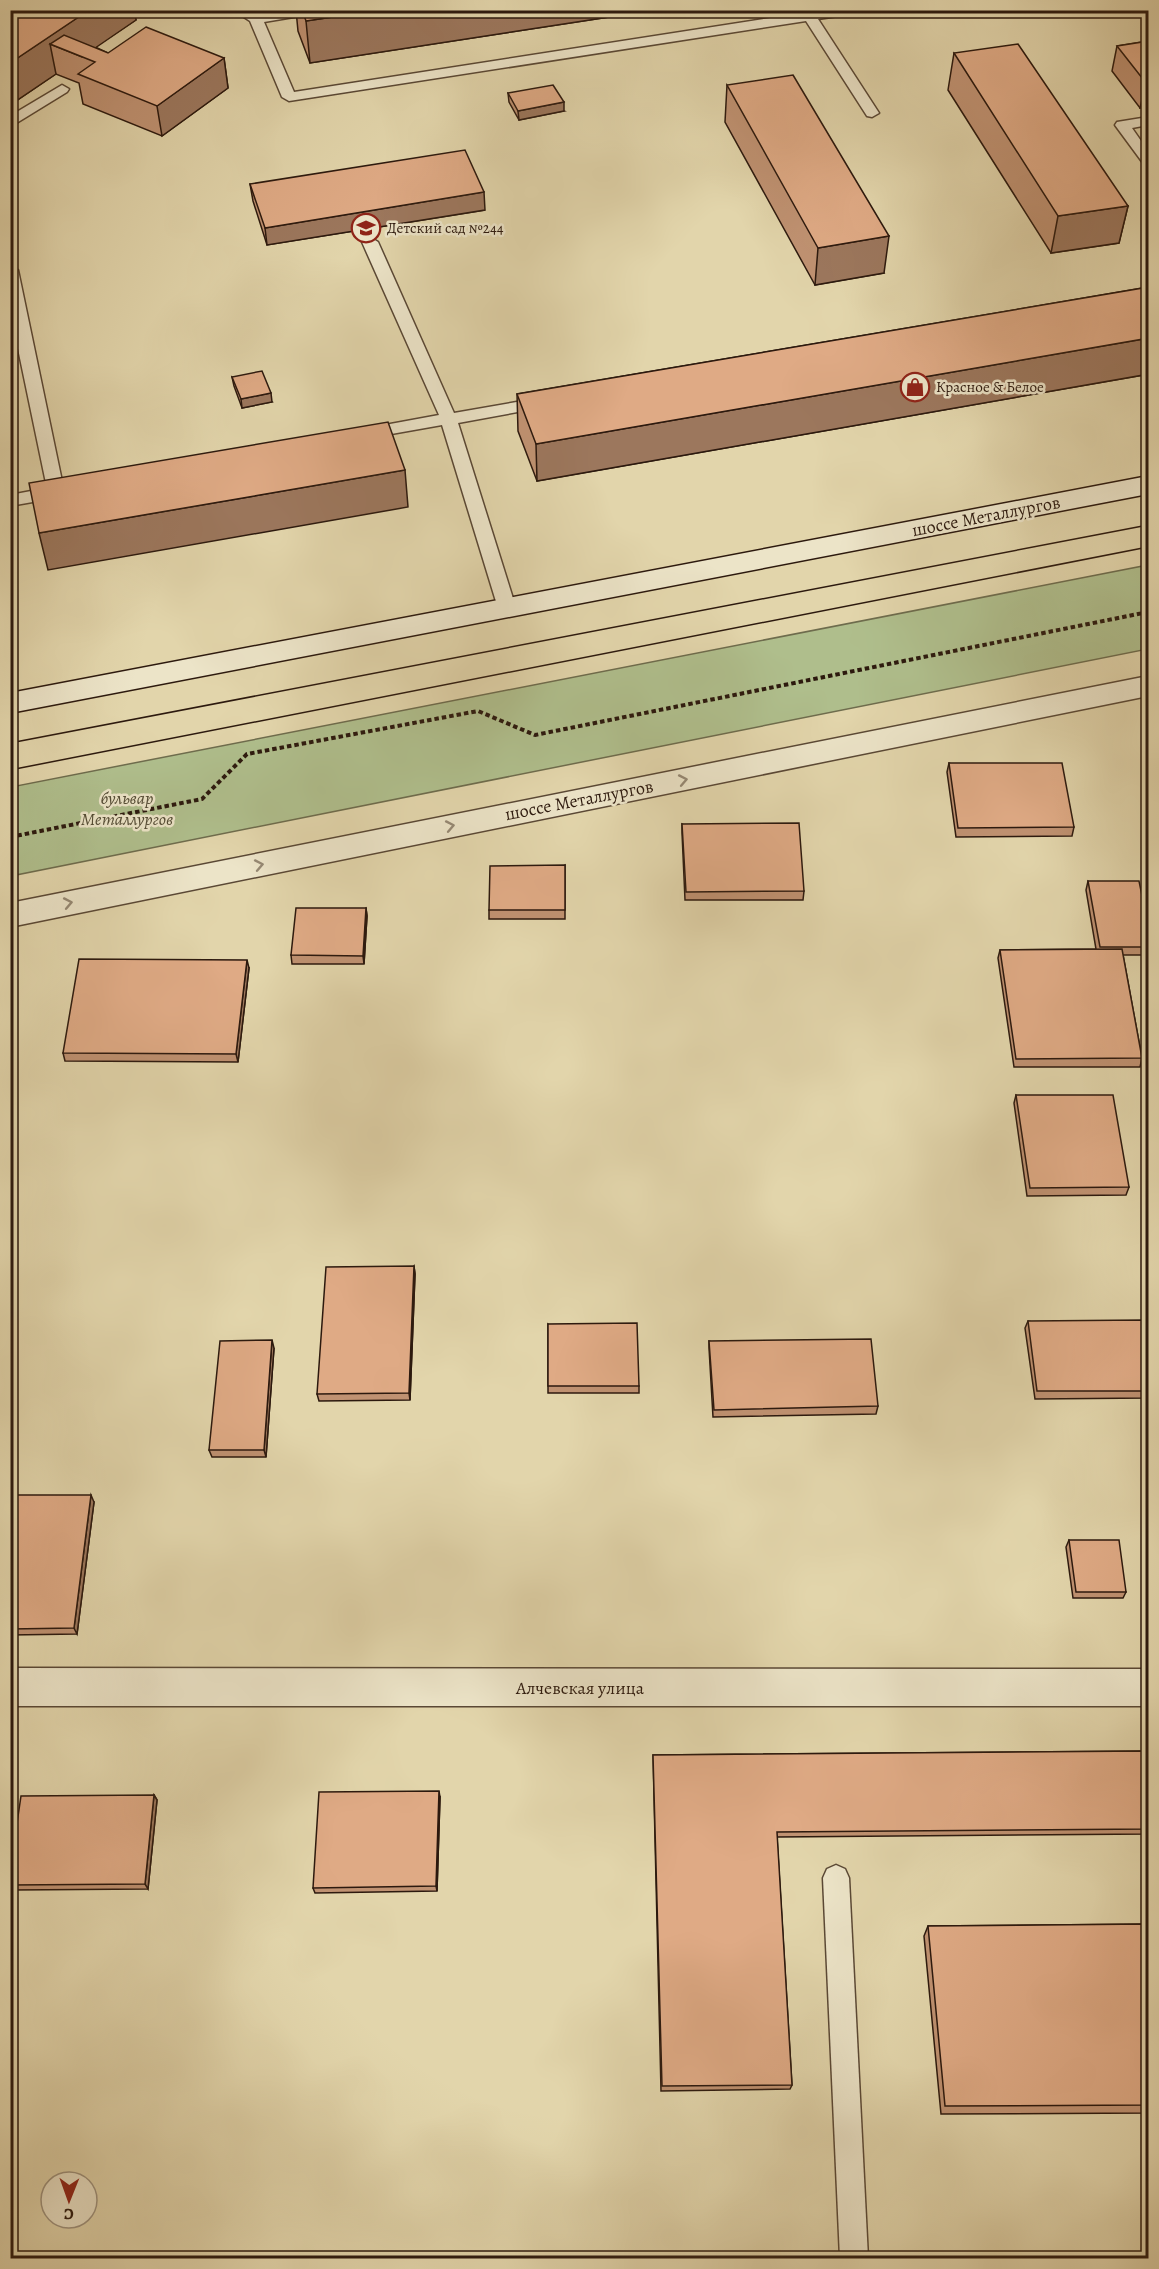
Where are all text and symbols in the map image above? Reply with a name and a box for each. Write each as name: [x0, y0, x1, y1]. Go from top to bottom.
school or university icon: Детский сад №244: [350, 212, 382, 244]
place label: Детский сад №244: [387, 218, 504, 238]
shop icon: Красное & Белое: [899, 371, 931, 403]
place label: Красное & Белое: [936, 377, 1044, 397]
street label: шоссе Металлургов: [910, 490, 1062, 542]
street label: шоссе Металлургов: [503, 774, 655, 826]
one-way arrow: [677, 774, 687, 787]
park label: бульвар Металлургов: [81, 786, 173, 831]
one-way arrow: [445, 821, 455, 834]
one-way arrow: [254, 859, 264, 872]
one-way arrow: [63, 897, 73, 910]
street label: Алчевская улица: [515, 1676, 645, 1700]
north arrow: [39, 2170, 99, 2230]
text: С: [63, 2203, 74, 2225]

